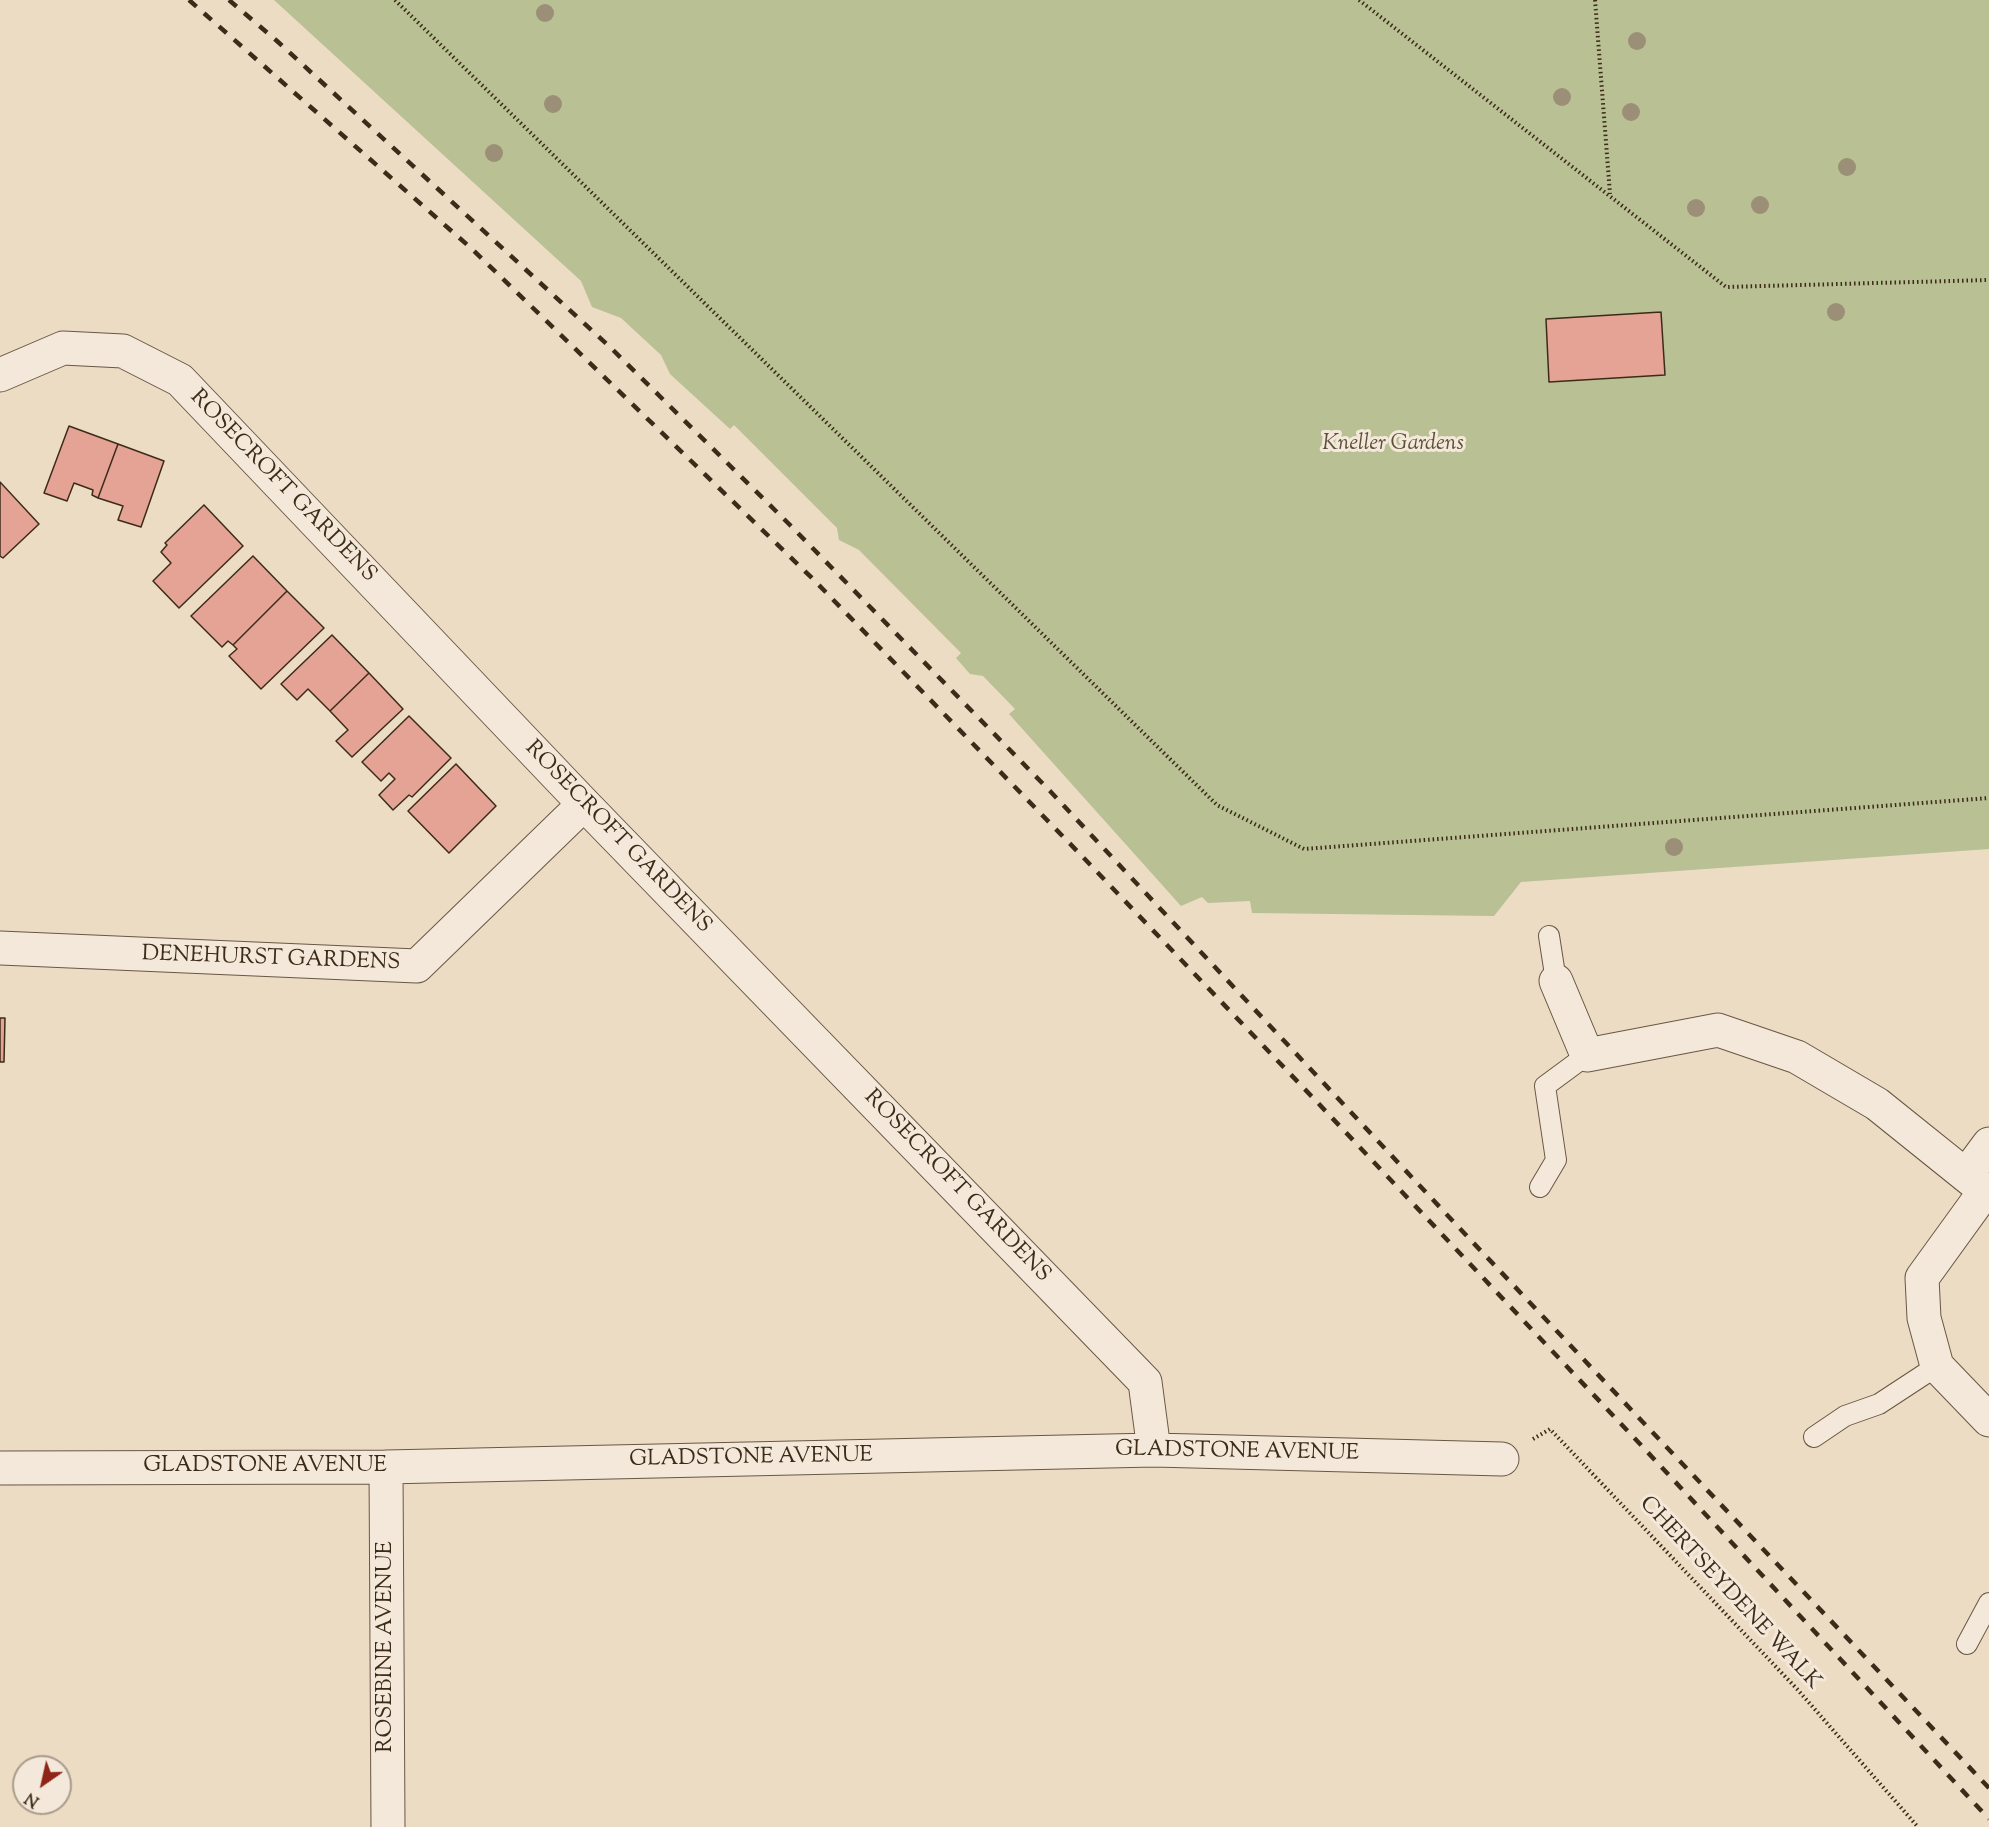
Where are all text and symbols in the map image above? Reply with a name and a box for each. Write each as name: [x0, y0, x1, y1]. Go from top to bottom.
street label: ROSECROFT GARDENS: [183, 385, 381, 589]
park label: Kneller Gardens: [1322, 432, 1464, 458]
street label: ROSECROFT GARDENS: [518, 736, 716, 940]
street label: DENEHURST GARDENS: [141, 942, 401, 978]
street label: ROSECROFT GARDENS: [857, 1085, 1055, 1289]
street label: GLADSTONE AVENUE: [1115, 1438, 1359, 1468]
street label: GLADSTONE AVENUE: [629, 1444, 873, 1474]
street label: GLADSTONE AVENUE: [143, 1454, 387, 1480]
street label: CHERTSEYDENE WALK: [1633, 1492, 1825, 1696]
street label: ROSEBINE AVENUE: [374, 1541, 400, 1753]
north arrow: [12, 1755, 72, 1815]
text: N: [21, 1786, 45, 1812]

